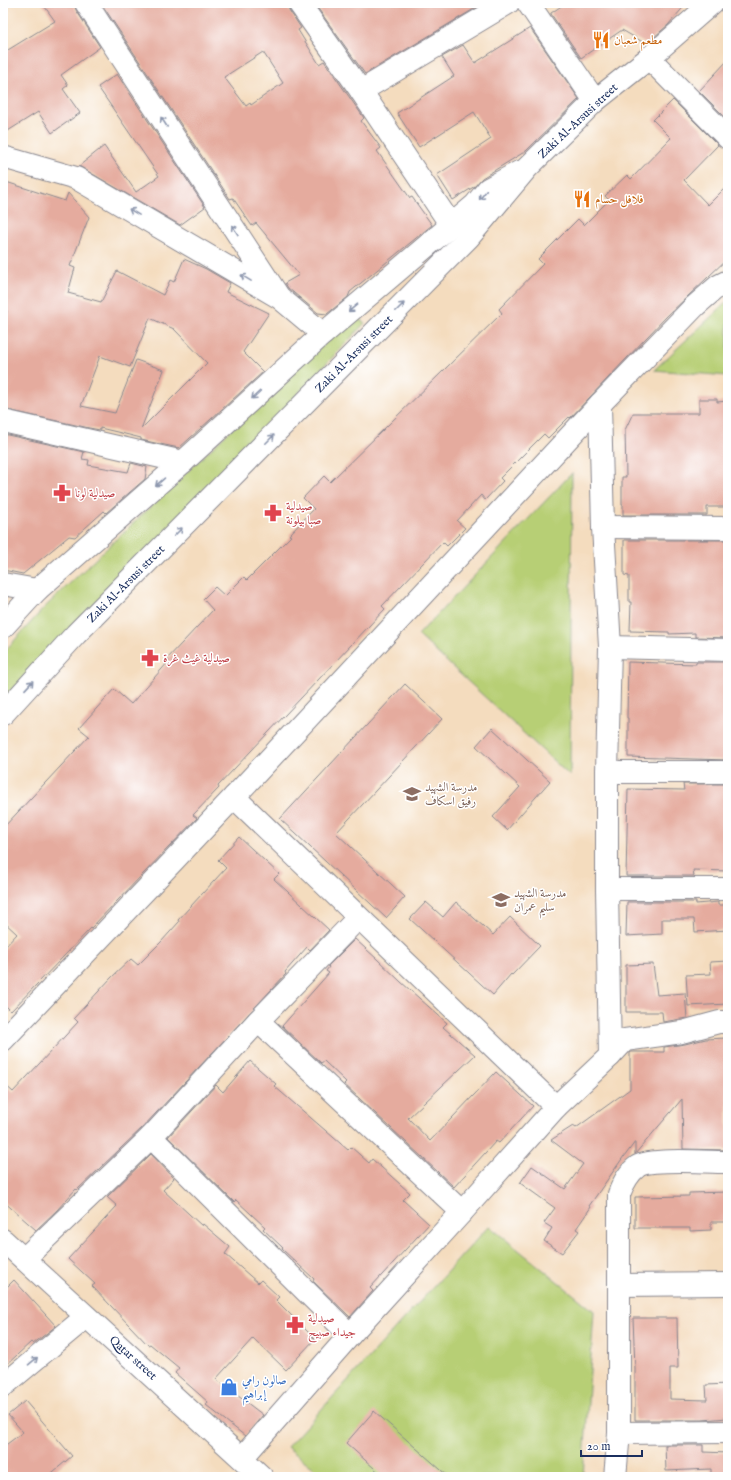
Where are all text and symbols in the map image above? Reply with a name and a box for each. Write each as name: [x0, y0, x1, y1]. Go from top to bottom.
restaurant icon: مطعم شعبان: [591, 30, 611, 50]
place label: مطعم شعبان: [614, 33, 662, 51]
street label: Zaki Al-Arsusi street: [535, 80, 621, 162]
one-way arrow: [160, 117, 168, 128]
restaurant icon: فلافل حسام: [572, 189, 592, 209]
one-way arrow: [478, 190, 487, 201]
place label: فلافل حسام: [595, 192, 644, 210]
one-way arrow: [128, 208, 140, 216]
one-way arrow: [231, 225, 239, 236]
one-way arrow: [240, 274, 252, 282]
one-way arrow: [395, 302, 405, 312]
one-way arrow: [348, 304, 358, 313]
street label: Zaki Al-Arsusi street: [312, 312, 396, 396]
one-way arrow: [251, 390, 261, 400]
one-way arrow: [265, 434, 274, 444]
one-way arrow: [155, 478, 165, 487]
pharmacy icon: صيدلية لونا: [52, 483, 72, 503]
place label: صيدلية لونا: [75, 486, 115, 501]
place label: صيدلية صبا بيلونة: [286, 499, 321, 528]
pharmacy icon: صيدلية صبا بيلونة: [263, 503, 283, 523]
one-way arrow: [173, 527, 183, 537]
street label: Zaki Al-Arsusi street: [84, 542, 168, 626]
pharmacy icon: صيدلية غيث غرة: [140, 648, 160, 668]
place label: صيدلية غيث غرة: [163, 651, 230, 667]
one-way arrow: [25, 680, 34, 691]
place label: مدرسة الشهيد رفيق اسكاف: [425, 780, 477, 809]
school or university icon: مدرسة الشهيد رفيق اسكاف: [402, 784, 422, 804]
place label: مدرسة الشهيد سليم عمران: [514, 886, 566, 919]
school or university icon: مدرسة الشهيد سليم عمران: [491, 890, 511, 910]
place label: صيدلية جيداء صبيح: [308, 1311, 356, 1343]
pharmacy icon: صيدلية جيداء صبيح: [285, 1315, 305, 1335]
street label: Qatar street: [106, 1333, 160, 1383]
one-way arrow: [28, 1357, 38, 1366]
place label: صالون رامي إبراهيم: [242, 1373, 287, 1406]
shop icon: صالون رامي إبراهيم: [219, 1377, 239, 1397]
scale bar: [581, 1432, 642, 1458]
text: 20 m: [587, 1439, 610, 1454]

